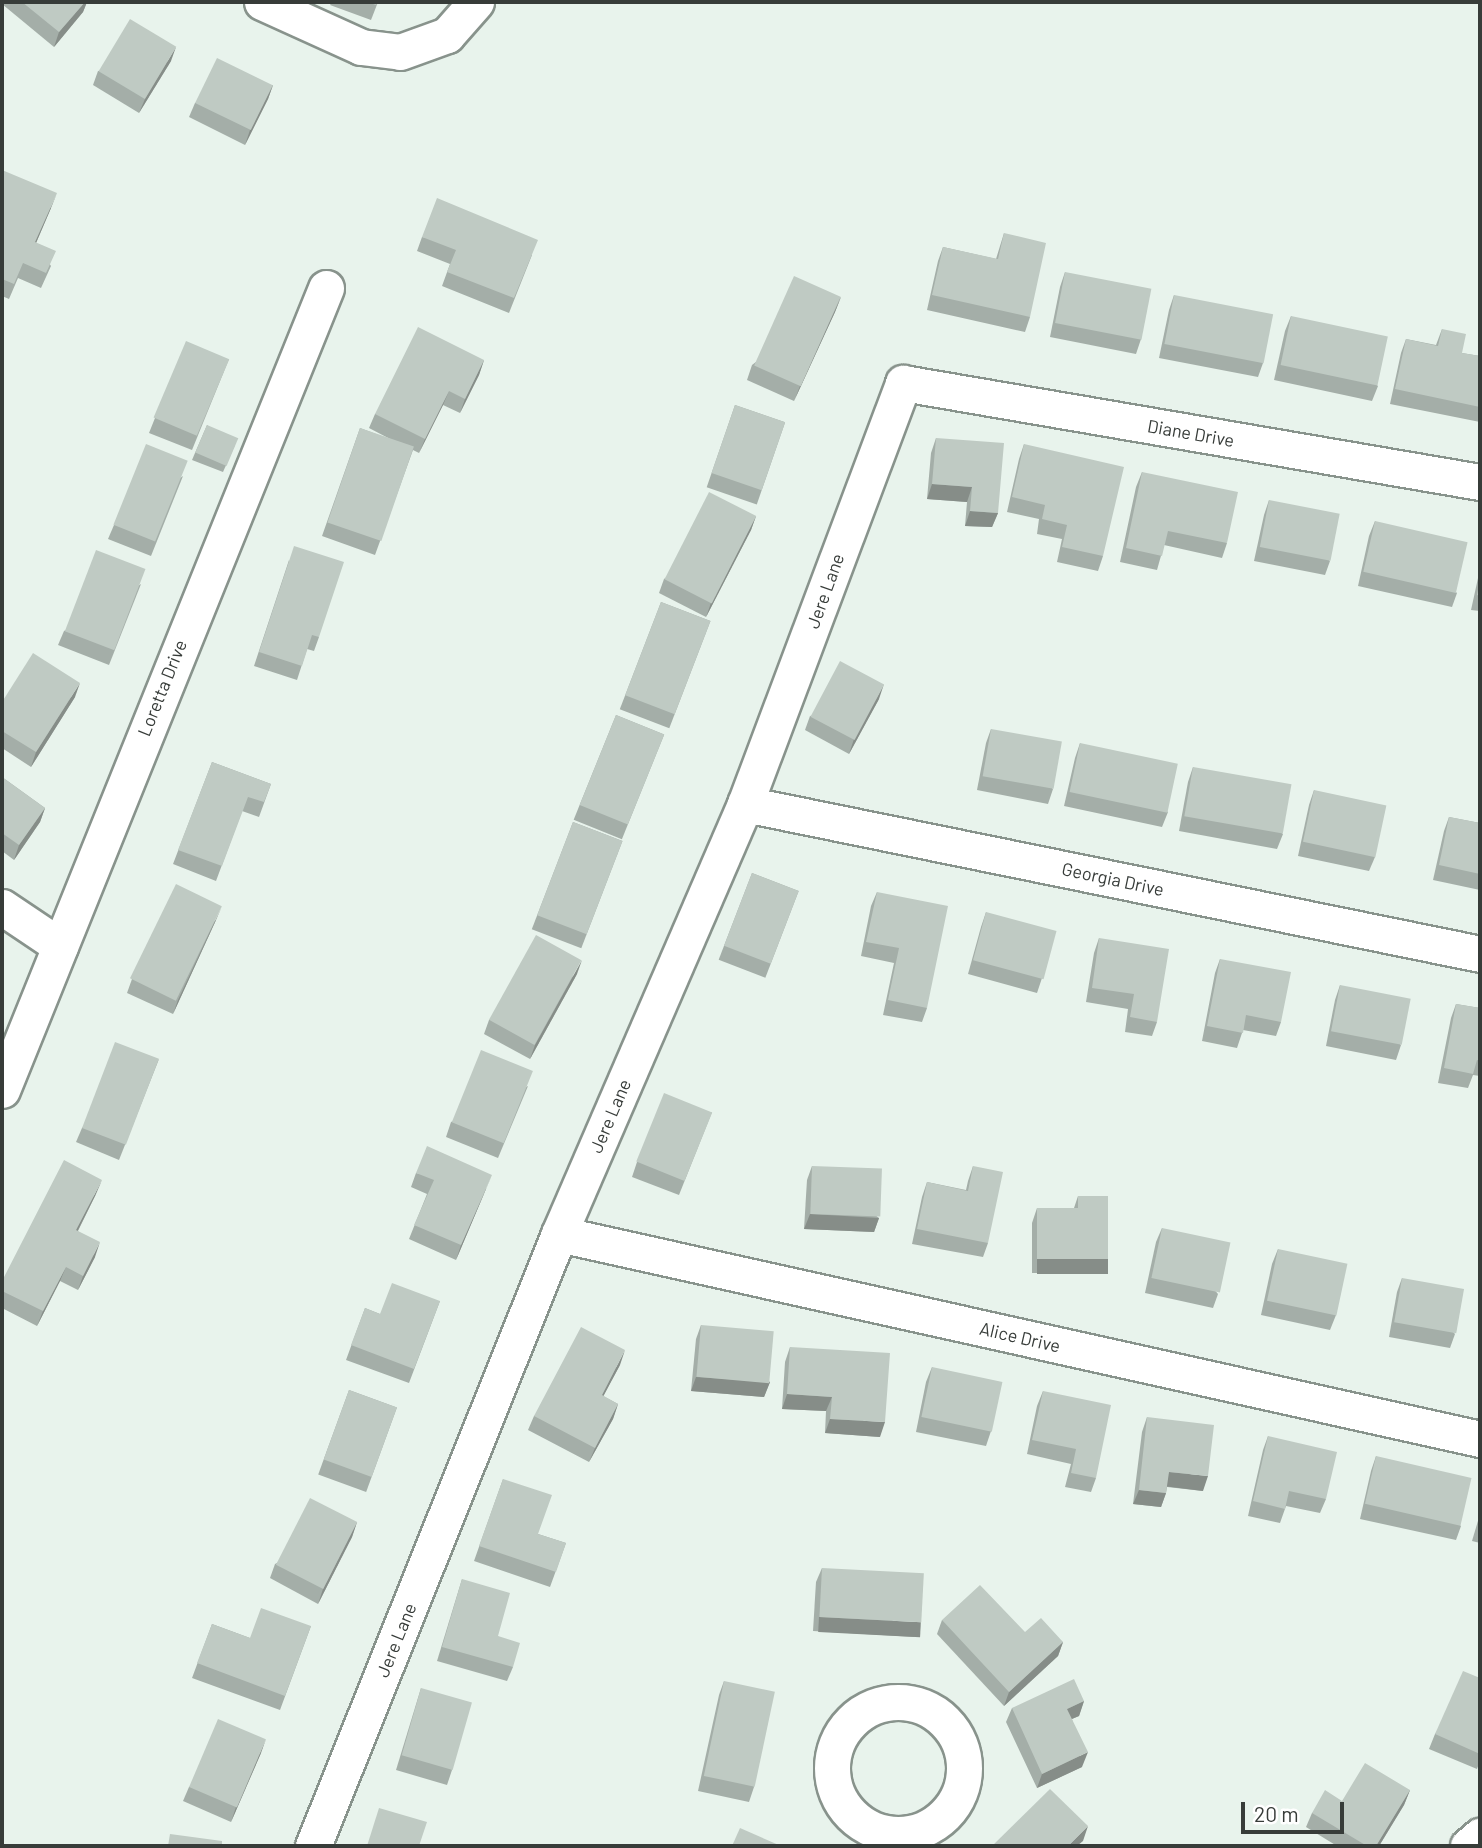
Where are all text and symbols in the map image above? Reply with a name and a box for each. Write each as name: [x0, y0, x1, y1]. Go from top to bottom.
street label: Diane Drive: [1146, 415, 1236, 451]
street label: Jere Lane: [801, 551, 849, 631]
street label: Loretta Drive: [133, 637, 191, 739]
street label: Georgia Drive: [1060, 858, 1166, 900]
street label: Jere Lane: [585, 1076, 635, 1156]
street label: Alice Drive: [977, 1317, 1063, 1357]
street label: Jere Lane: [371, 1600, 421, 1680]
scale bar: [1244, 1788, 1347, 1832]
text: 20 m: [1254, 1801, 1299, 1826]

